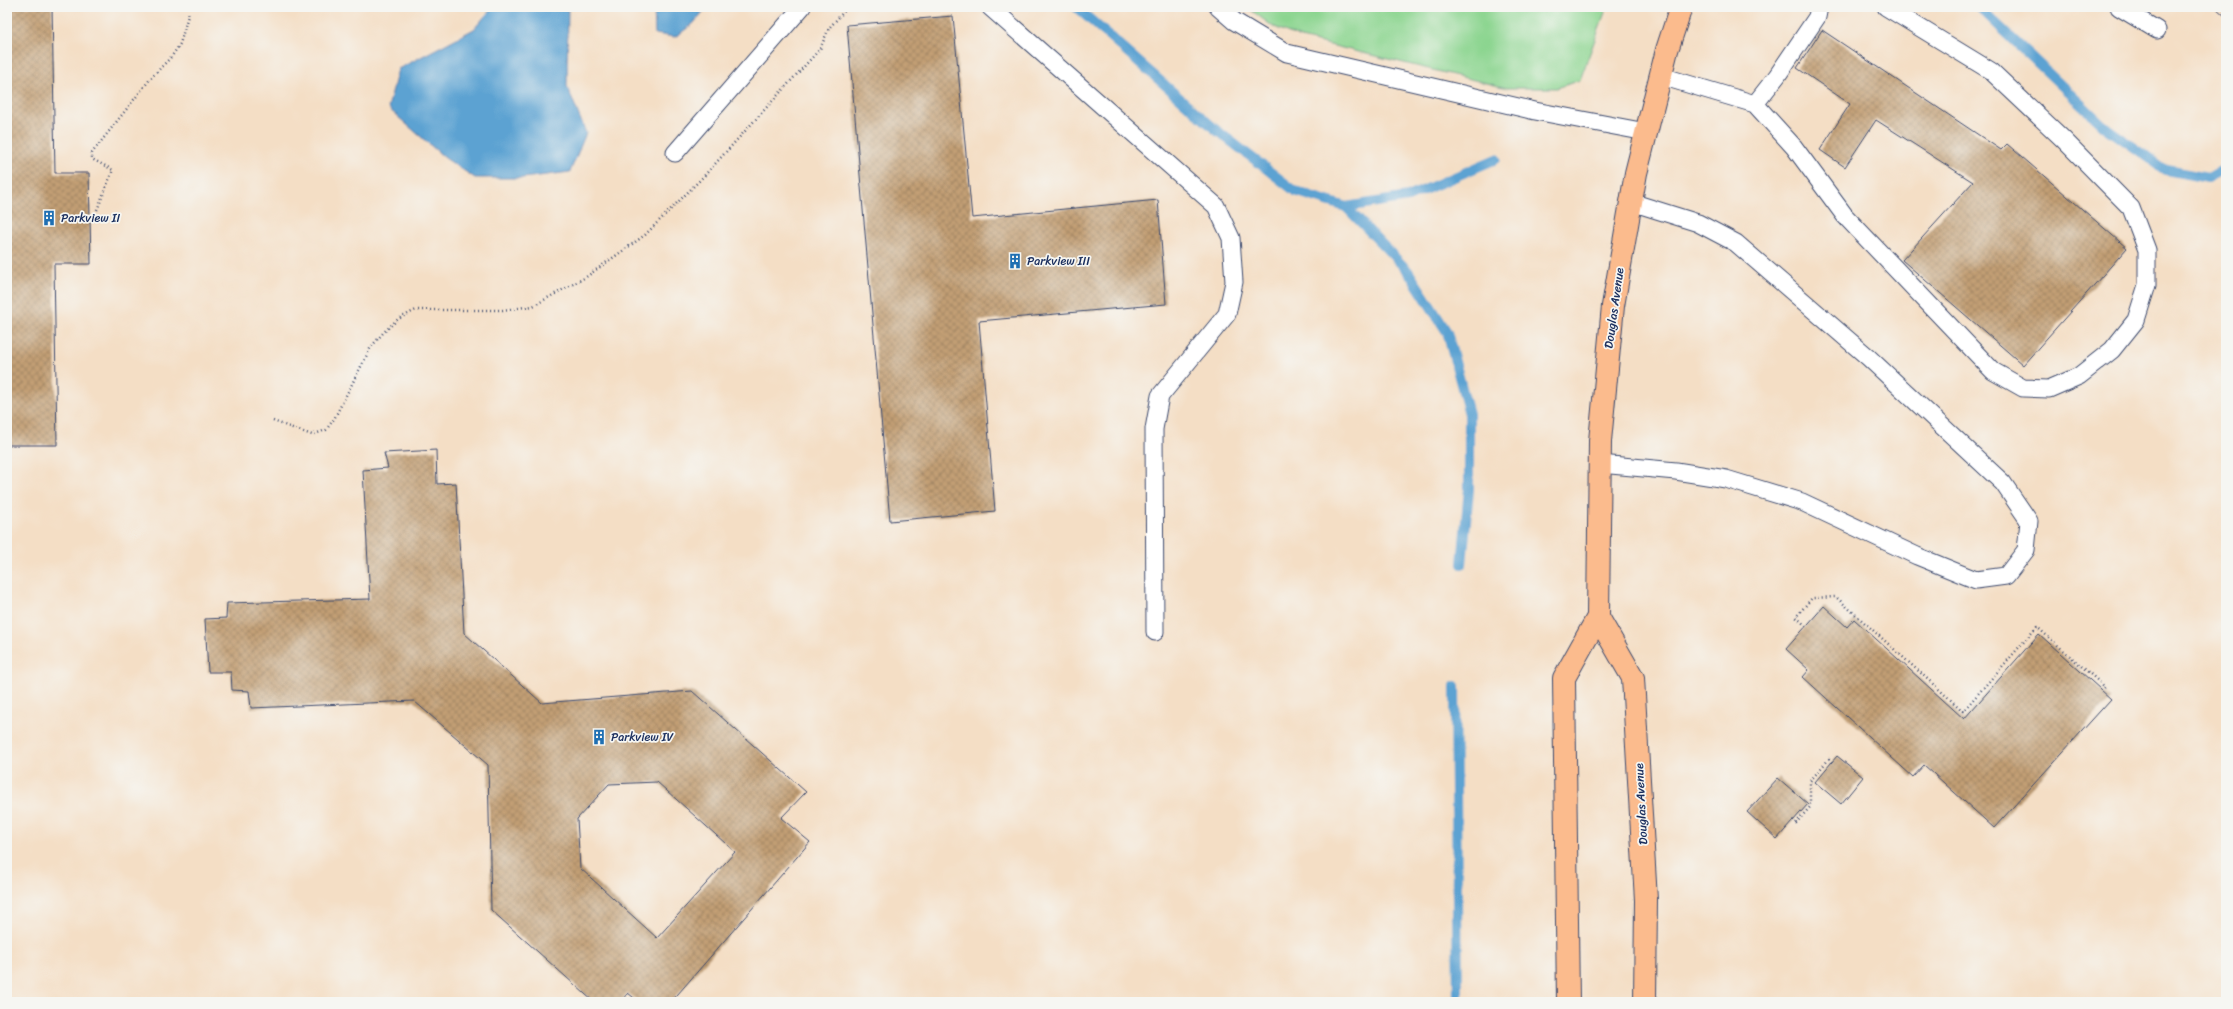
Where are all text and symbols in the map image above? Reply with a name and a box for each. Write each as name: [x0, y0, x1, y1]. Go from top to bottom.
place label: Parkview II: [61, 207, 120, 229]
building icon: Parkview II: [40, 209, 58, 227]
place label: Parkview III: [1027, 250, 1090, 272]
building icon: Parkview III: [1006, 252, 1024, 270]
street label: Douglas Avenue: [1597, 266, 1631, 350]
place label: Parkview IV: [611, 726, 674, 748]
building icon: Parkview IV: [590, 728, 608, 746]
street label: Douglas Avenue: [1628, 762, 1654, 845]

